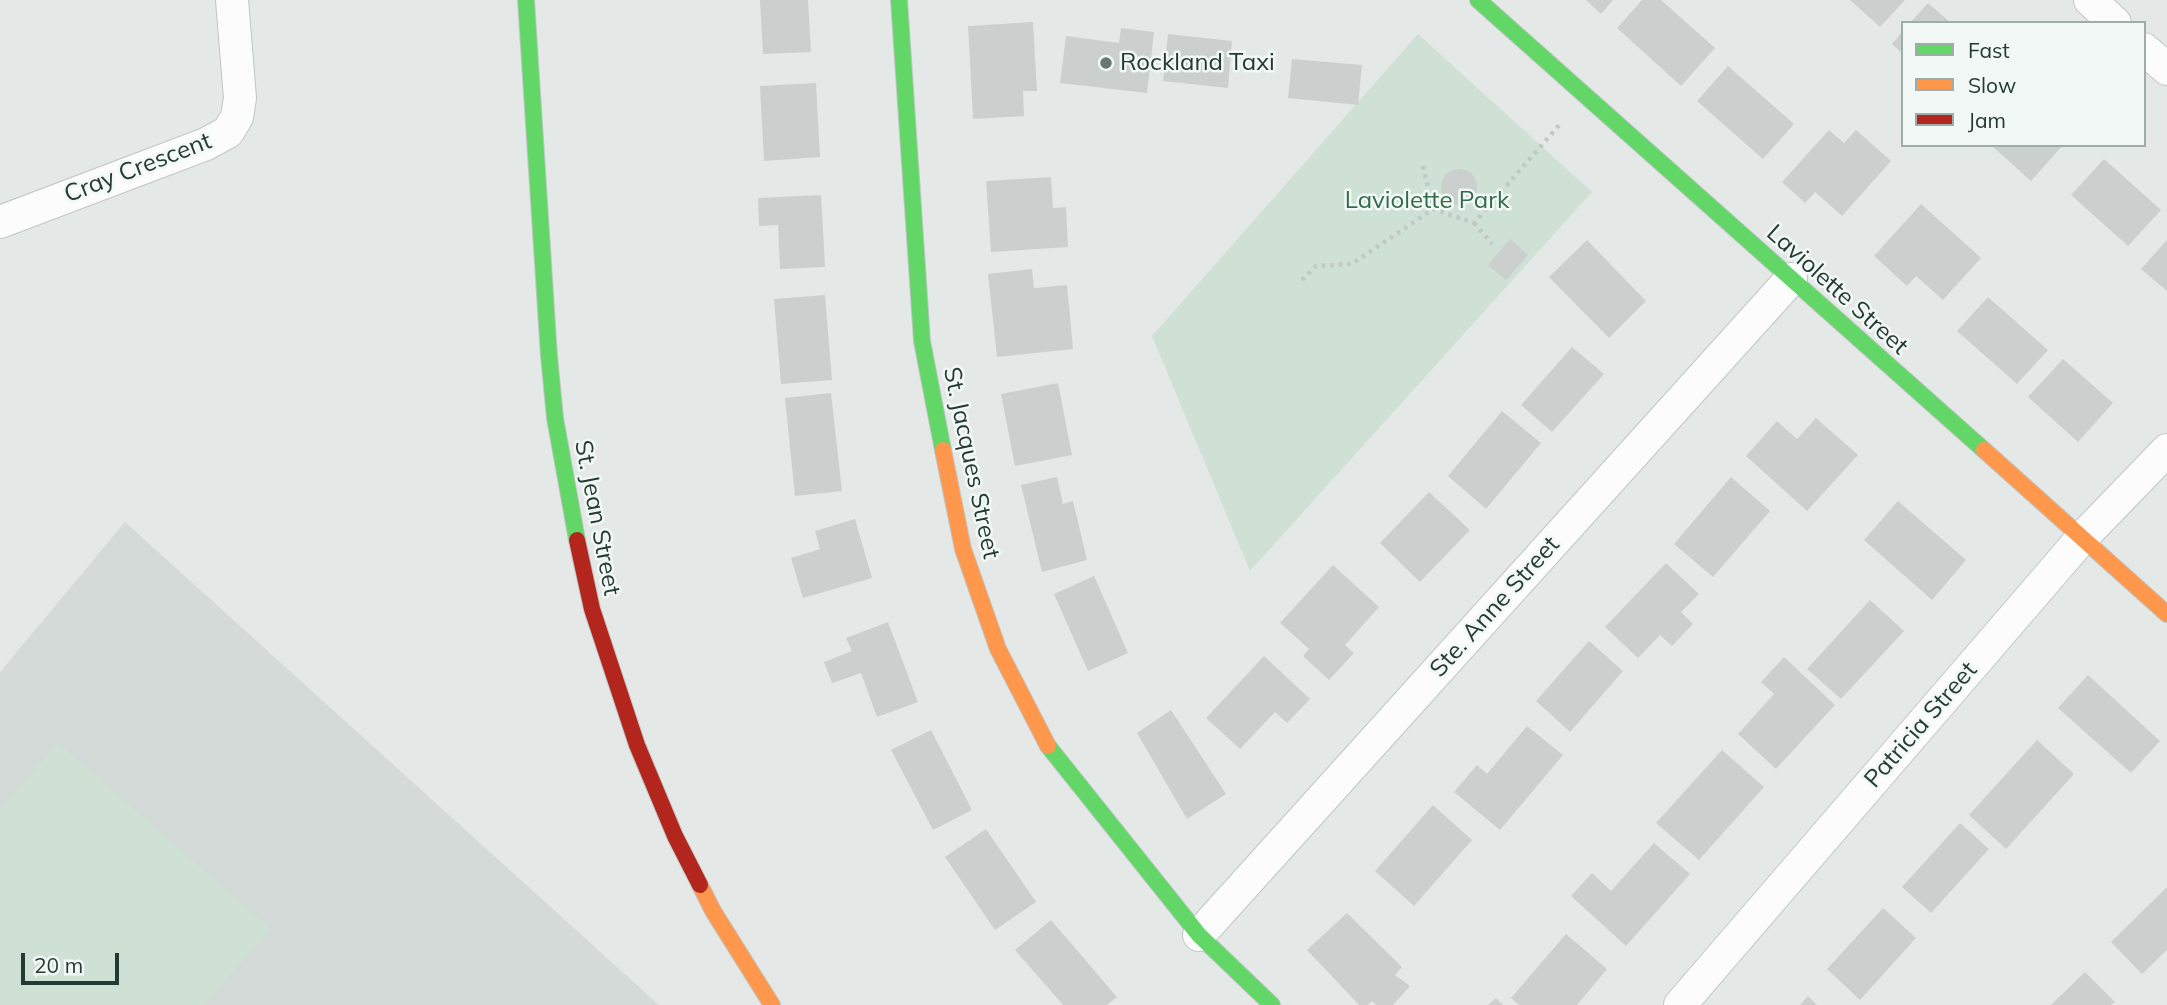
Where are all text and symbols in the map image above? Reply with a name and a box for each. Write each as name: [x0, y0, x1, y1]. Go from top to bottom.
legend: [1901, 21, 2146, 147]
text: Fast: [1968, 37, 2010, 63]
place label: Rockland Taxi: [1120, 49, 1275, 77]
marker: Rockland Taxi: [1098, 55, 1114, 71]
text: Slow: [1968, 72, 2016, 98]
text: Jam: [1968, 107, 2006, 133]
street label: Cray Crescent: [60, 127, 216, 209]
park label: Laviolette Park: [1345, 187, 1509, 215]
street label: Laviolette Street: [1760, 219, 1914, 361]
street label: St. Jacques Street: [937, 365, 1005, 561]
street label: St. Jean Street: [568, 438, 626, 598]
street label: Ste. Anne Street: [1424, 531, 1566, 683]
street label: Patricia Street: [1859, 656, 1983, 794]
scale bar: [24, 939, 122, 983]
text: 20 m: [34, 952, 83, 978]

